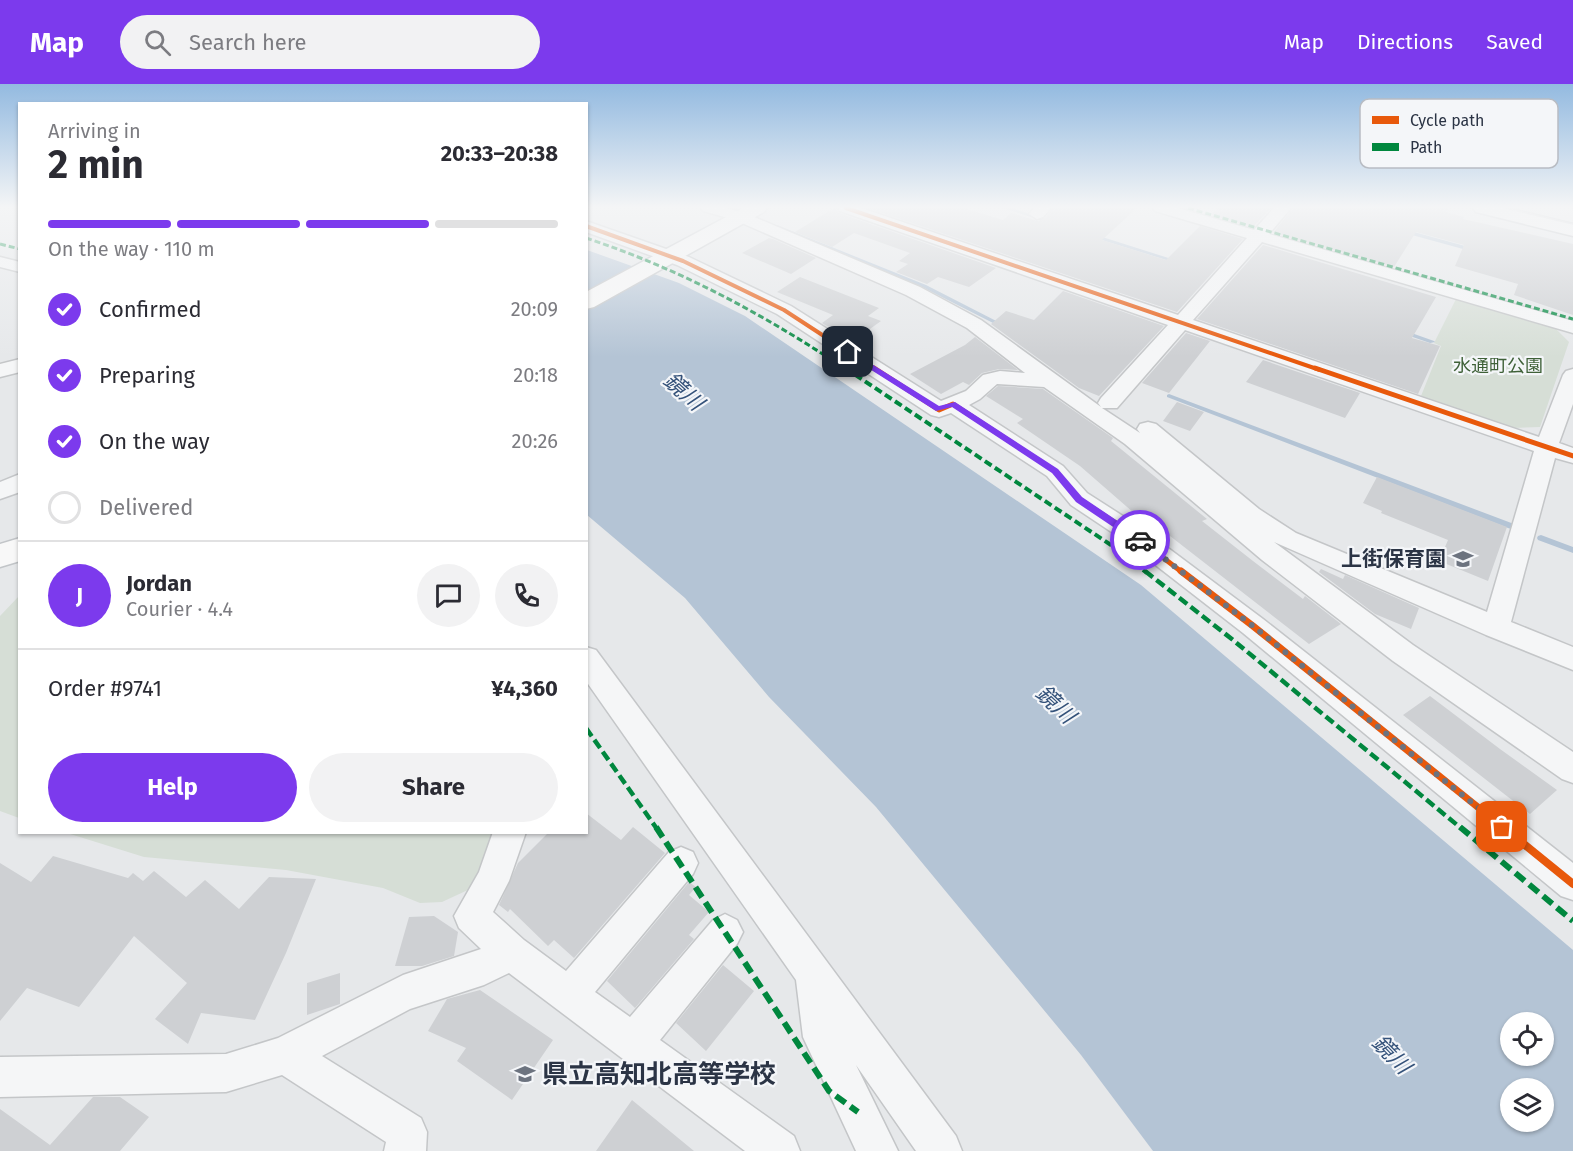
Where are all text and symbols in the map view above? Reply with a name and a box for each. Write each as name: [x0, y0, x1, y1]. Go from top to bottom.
search box: [120, 15, 540, 69]
text: Map: [30, 26, 84, 59]
icon: search: [141, 26, 174, 59]
text: Search here: [189, 29, 307, 56]
text: Map: [1284, 29, 1324, 55]
text: Directions: [1357, 29, 1453, 55]
text: Saved: [1486, 29, 1543, 55]
legend: [1360, 99, 1558, 168]
text: Cycle path: [1410, 111, 1484, 130]
text: Arriving in: [48, 119, 141, 143]
text: Path: [1410, 138, 1442, 157]
text: 20:33–20:38: [441, 140, 558, 167]
text: 2 min: [48, 142, 144, 188]
text: On the way · 110 m: [48, 237, 215, 261]
icon: check: [48, 293, 81, 326]
text: Confirmed: [99, 296, 202, 323]
text: 20:09: [511, 297, 558, 321]
pin: [822, 326, 873, 377]
icon: home: [831, 335, 864, 368]
park label: 水通町公園: [1453, 355, 1543, 377]
icon: check: [48, 359, 81, 392]
text: Preparing: [99, 362, 195, 389]
text: 20:18: [513, 363, 558, 387]
water label: 鏡川: [658, 367, 711, 417]
icon: check: [48, 425, 81, 458]
text: On the way: [99, 428, 210, 455]
text: 20:26: [512, 429, 558, 453]
text: Delivered: [99, 494, 194, 521]
courier: [1110, 510, 1170, 570]
icon: car: [1124, 524, 1157, 557]
place label: 上街保育園: [1341, 546, 1446, 572]
school or university icon: 上街保育園: [1451, 547, 1475, 571]
button: chat: [417, 564, 480, 627]
button: phone: [495, 564, 558, 627]
text: Jordan: [126, 570, 192, 597]
text: J: [76, 582, 83, 609]
text: Courier · 4.4: [126, 597, 233, 621]
text: Order #9741: [48, 675, 162, 702]
text: ¥4,360: [491, 675, 558, 702]
water label: 鏡川: [1030, 679, 1082, 731]
button: Help: [48, 753, 297, 822]
button: Share: [309, 753, 558, 822]
pin: [1476, 801, 1527, 852]
icon: bag: [1485, 810, 1518, 843]
map controls: [1500, 1012, 1554, 1132]
button: locate: [1500, 1012, 1554, 1066]
water label: 鏡川: [1367, 1029, 1418, 1081]
place label: 県立高知北高等学校: [542, 1059, 776, 1090]
school or university icon: 県立高知北高等学校: [513, 1062, 537, 1086]
button: layers: [1500, 1078, 1554, 1132]

